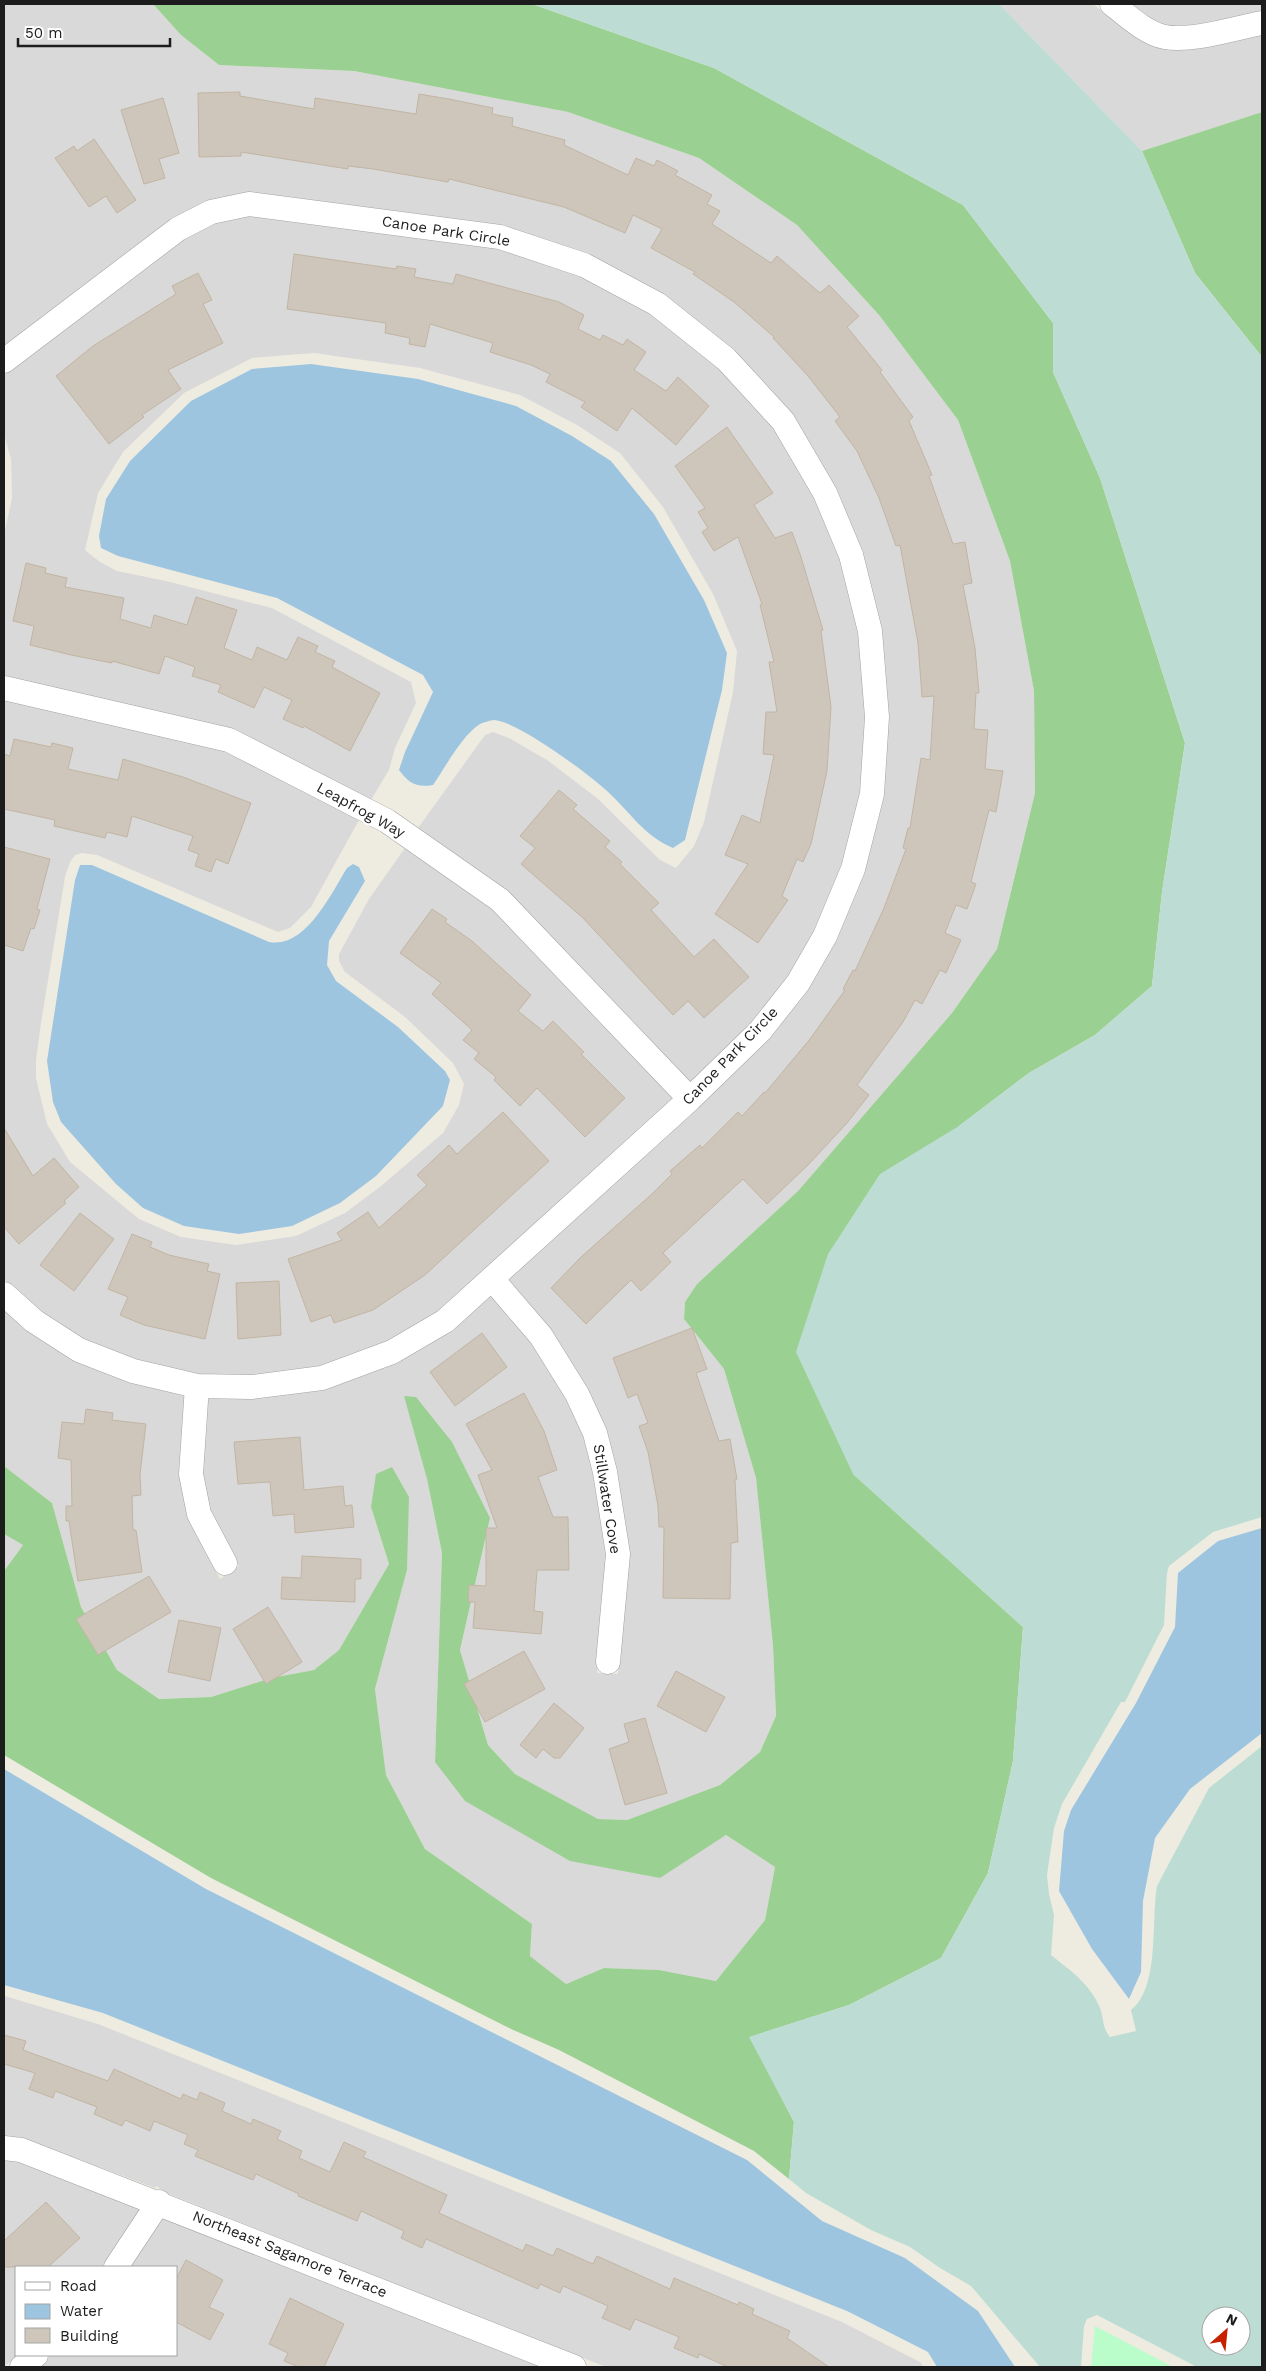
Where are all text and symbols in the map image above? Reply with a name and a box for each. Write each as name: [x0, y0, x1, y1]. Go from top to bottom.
scale bar: [18, 15, 170, 47]
text: 50 m: [25, 24, 62, 42]
street label: Canoe Park Circle: [381, 212, 511, 250]
street label: Leapfrog Way: [314, 778, 409, 842]
street label: Canoe Park Circle: [678, 1003, 782, 1109]
street label: Stillwater Cove: [589, 1443, 625, 1555]
street label: Northeast Sagamore Terrace: [190, 2207, 390, 2301]
legend: [15, 2266, 178, 2356]
text: Road: [60, 2277, 97, 2295]
text: Water: [60, 2302, 103, 2320]
north arrow: [1201, 2306, 1251, 2356]
text: N: [1224, 2310, 1240, 2329]
text: Building: [60, 2327, 118, 2345]

